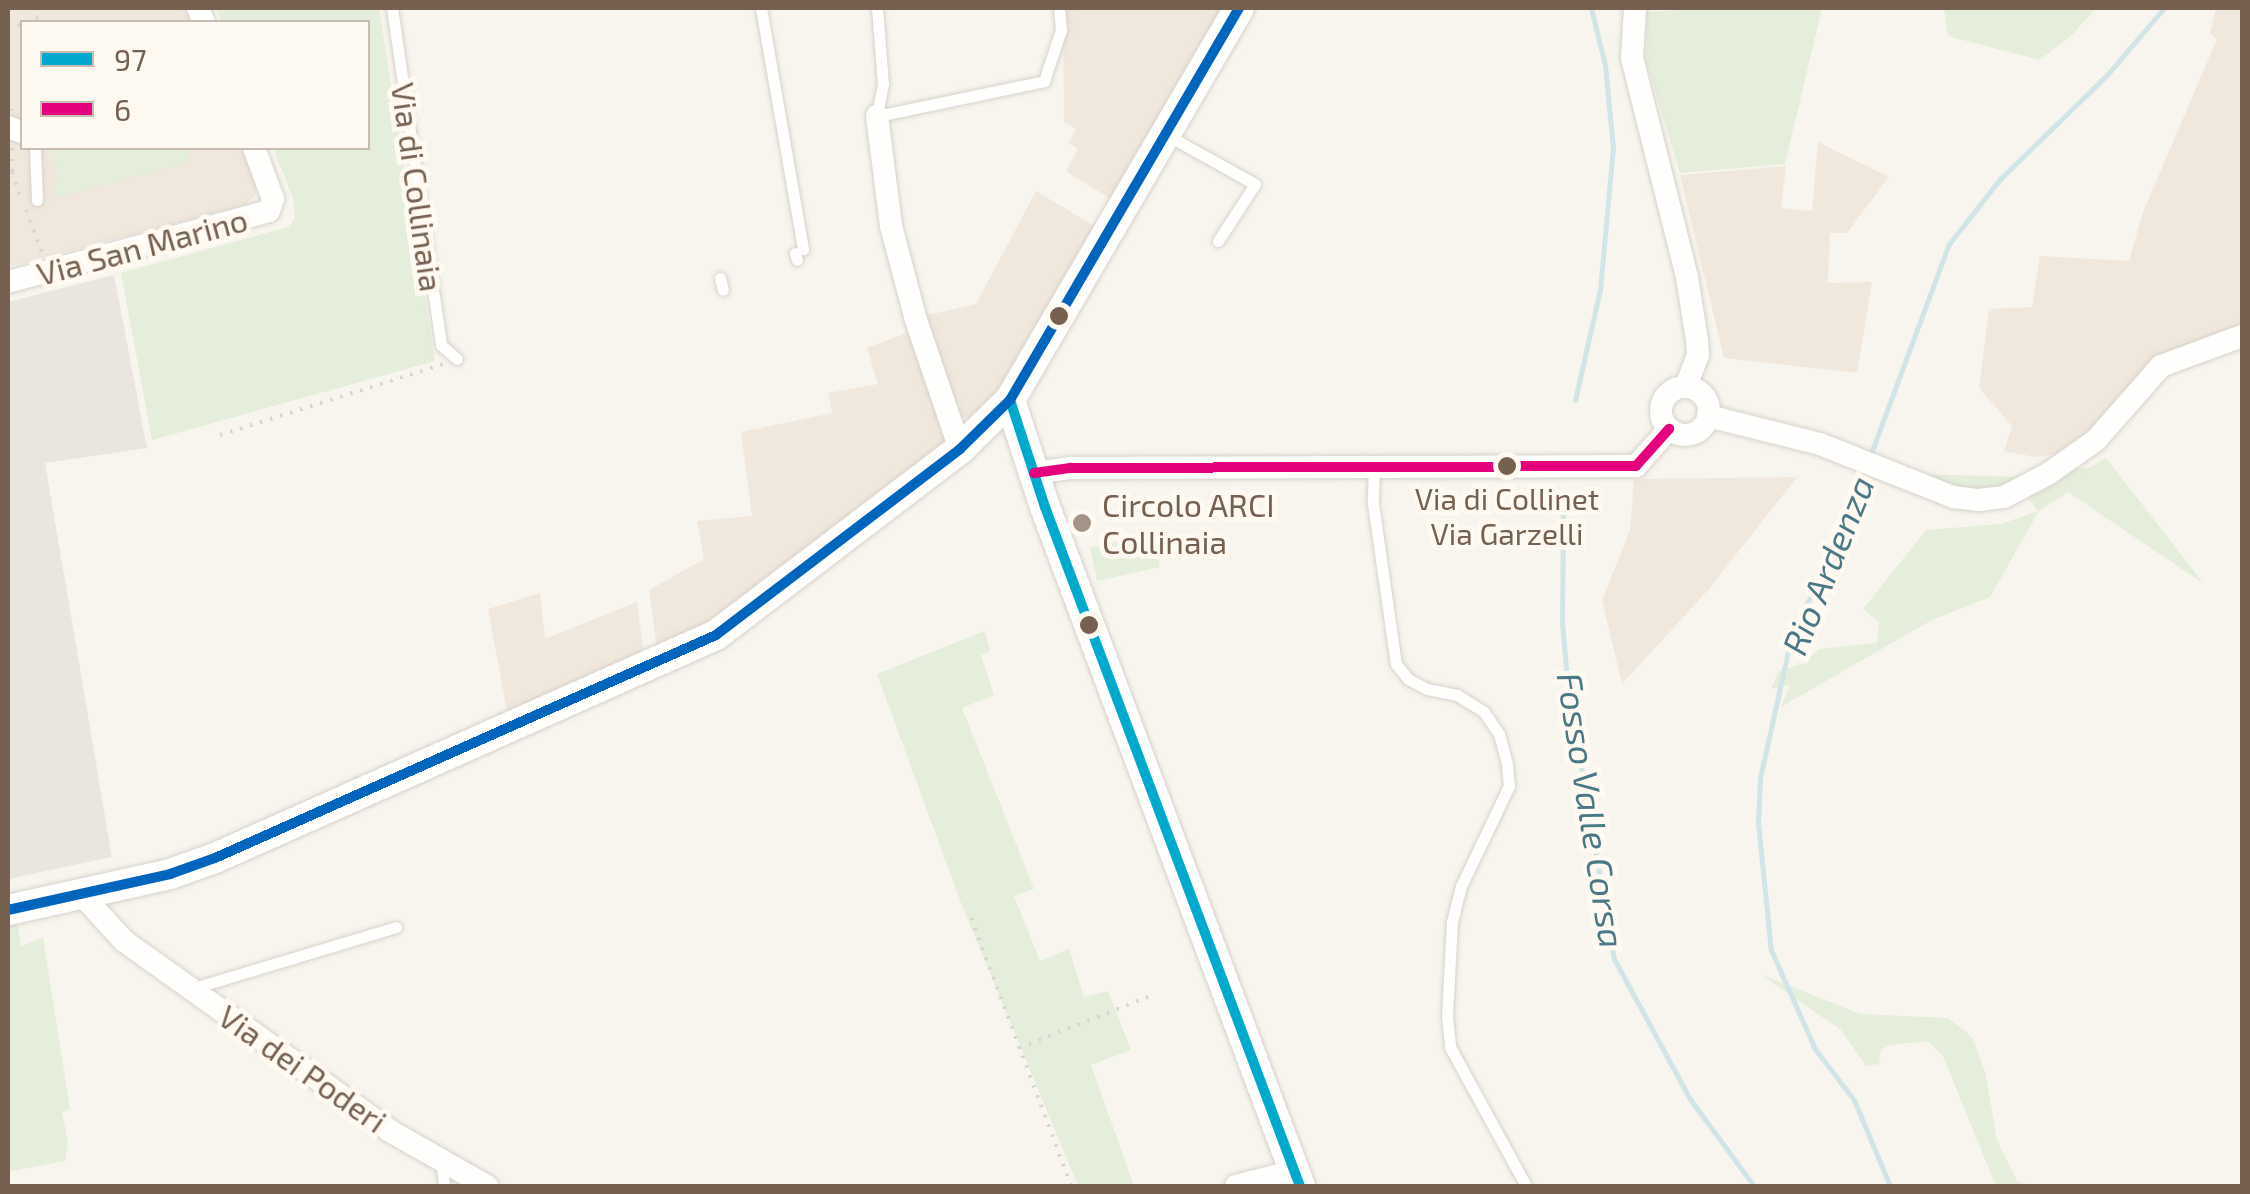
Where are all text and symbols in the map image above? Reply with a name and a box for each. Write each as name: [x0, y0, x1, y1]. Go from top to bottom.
legend: [20, 20, 370, 150]
text: 97: [114, 41, 147, 77]
street label: Via di Collinaia: [384, 80, 452, 294]
text: 6: [114, 91, 131, 127]
street label: Via San Marino: [32, 199, 252, 293]
unlabelled marker: [1049, 306, 1069, 326]
marker: Via di Collinet Via Garzelli: [1497, 456, 1517, 476]
water label: Rio Ardenza: [1772, 469, 1882, 661]
place label: Via di Collinet Via Garzelli: [1415, 480, 1599, 550]
place label: Circolo ARCI Collinaia: [1102, 486, 1275, 561]
marker: Circolo ARCI Collinaia: [1071, 512, 1093, 534]
unlabelled marker: [1079, 615, 1099, 635]
water label: Fosso Valle Corsa: [1549, 669, 1635, 951]
street label: Via dei Poderi: [212, 996, 394, 1140]

